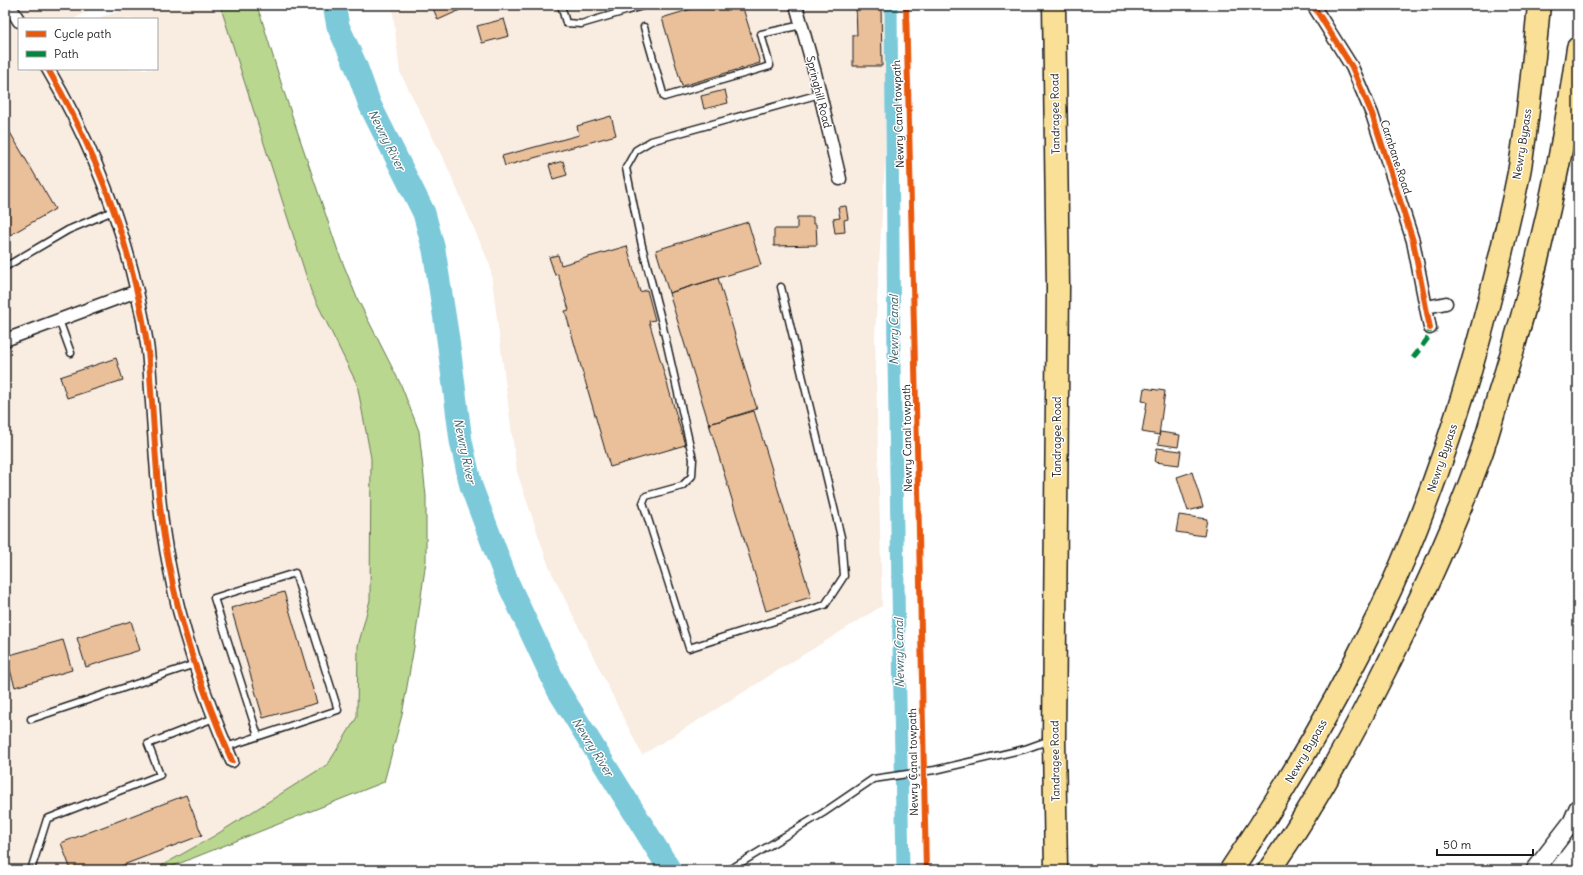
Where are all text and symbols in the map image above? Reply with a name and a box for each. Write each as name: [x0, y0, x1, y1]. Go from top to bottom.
legend: [18, 18, 158, 70]
text: Cycle path: [54, 26, 111, 41]
text: Path: [54, 46, 79, 61]
street label: Springhill Road: [803, 54, 835, 130]
street label: Newry Canal towpath: [889, 60, 907, 168]
street label: Tandragee Road: [1047, 73, 1063, 155]
water label: Newry River: [365, 107, 410, 175]
street label: Newry Bypass: [1509, 108, 1535, 180]
street label: Carnbane Road: [1377, 118, 1415, 196]
water label: Newry Canal: [886, 293, 901, 365]
street label: Newry Canal towpath: [899, 384, 915, 492]
street label: Tandragee Road: [1050, 396, 1064, 478]
water label: Newry River: [451, 417, 480, 487]
street label: Newry Bypass: [1424, 422, 1460, 494]
water label: Newry Canal: [891, 616, 907, 688]
street label: Newry Canal towpath: [905, 708, 921, 816]
water label: Newry River: [569, 715, 618, 781]
street label: Newry Bypass: [1282, 717, 1330, 785]
street label: Tandragee Road: [1047, 720, 1063, 802]
scale bar: [1437, 831, 1533, 857]
text: 50 m: [1443, 837, 1472, 852]

